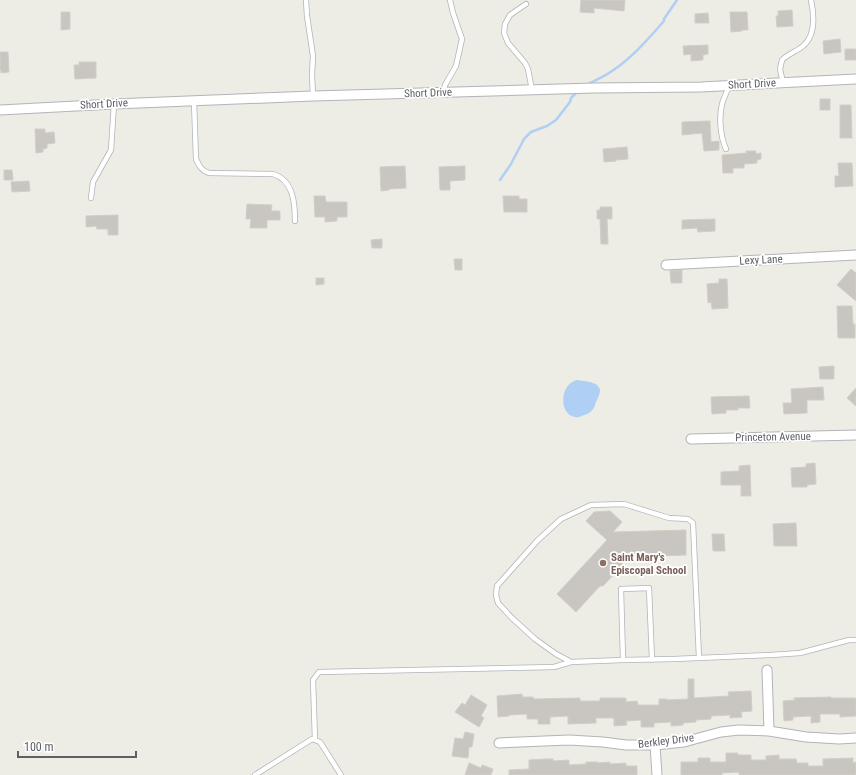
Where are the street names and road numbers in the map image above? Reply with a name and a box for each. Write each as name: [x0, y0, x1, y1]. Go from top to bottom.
street label: Short Drive: [728, 76, 776, 92]
street label: Short Drive: [404, 86, 452, 100]
street label: Short Drive: [80, 96, 128, 112]
street label: Lexy Lane: [739, 252, 783, 268]
street label: Princeton Avenue: [735, 430, 811, 444]
street label: Berkley Drive: [637, 731, 695, 751]

